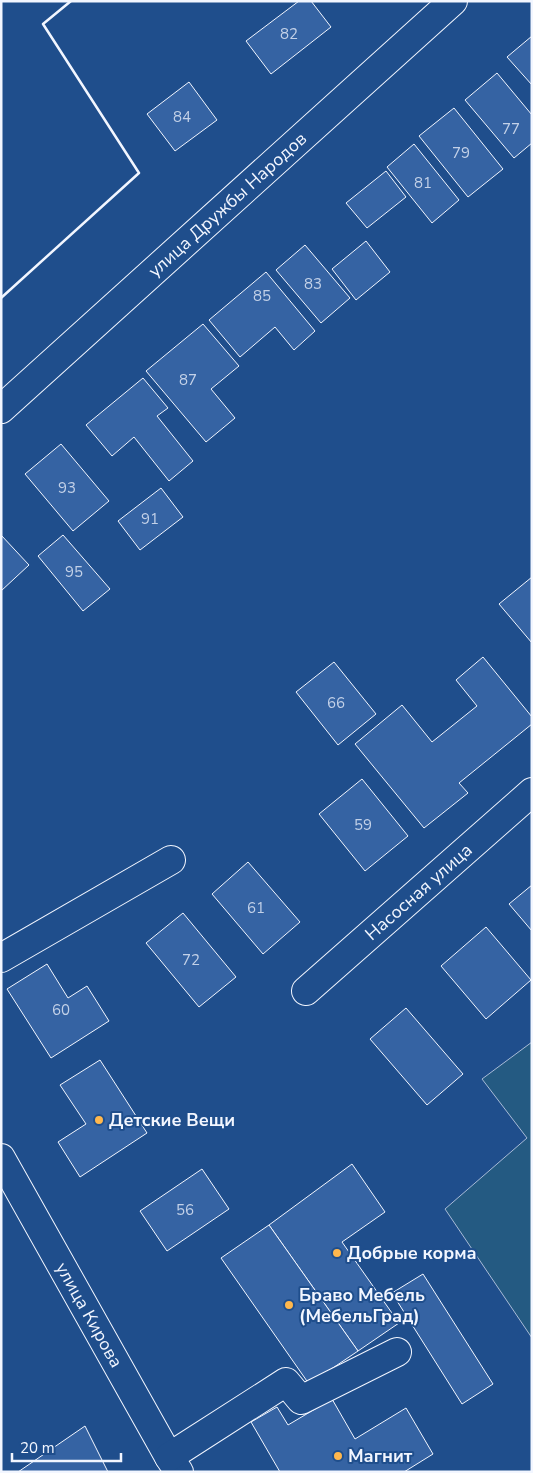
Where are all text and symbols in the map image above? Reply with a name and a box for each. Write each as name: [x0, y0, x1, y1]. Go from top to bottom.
house number: 82: [280, 24, 298, 44]
house number: 84: [173, 107, 191, 127]
house number: 77: [502, 119, 520, 139]
street label: улица Дружбы Народов: [143, 127, 312, 283]
house number: 79: [452, 143, 470, 163]
house number: 81: [414, 173, 432, 193]
house number: 83: [304, 274, 322, 294]
house number: 85: [253, 286, 271, 306]
house number: 87: [179, 370, 197, 390]
house number: 93: [58, 478, 76, 498]
house number: 91: [141, 509, 159, 529]
house number: 95: [65, 562, 83, 582]
house number: 66: [327, 693, 345, 713]
house number: 59: [354, 815, 372, 835]
street label: Насосная улица: [360, 838, 477, 946]
house number: 61: [247, 898, 265, 918]
house number: 72: [182, 950, 200, 970]
house number: 60: [52, 1000, 70, 1020]
place label: Детские Вещи: [109, 1108, 235, 1132]
marker: Детские Вещи: [93, 1114, 105, 1126]
house number: 56: [176, 1200, 194, 1220]
place label: Добрые корма: [347, 1241, 477, 1265]
marker: Добрые корма: [331, 1247, 343, 1259]
street label: улица Кирова: [50, 1258, 128, 1372]
place label: Браво Мебель (МебельГрад): [299, 1283, 425, 1328]
marker: Браво Мебель (МебельГрад): [283, 1299, 295, 1311]
scale bar: [12, 1430, 121, 1462]
text: 20 m: [20, 1438, 55, 1458]
place label: Магнит: [348, 1444, 413, 1468]
marker: Магнит: [332, 1450, 344, 1462]

